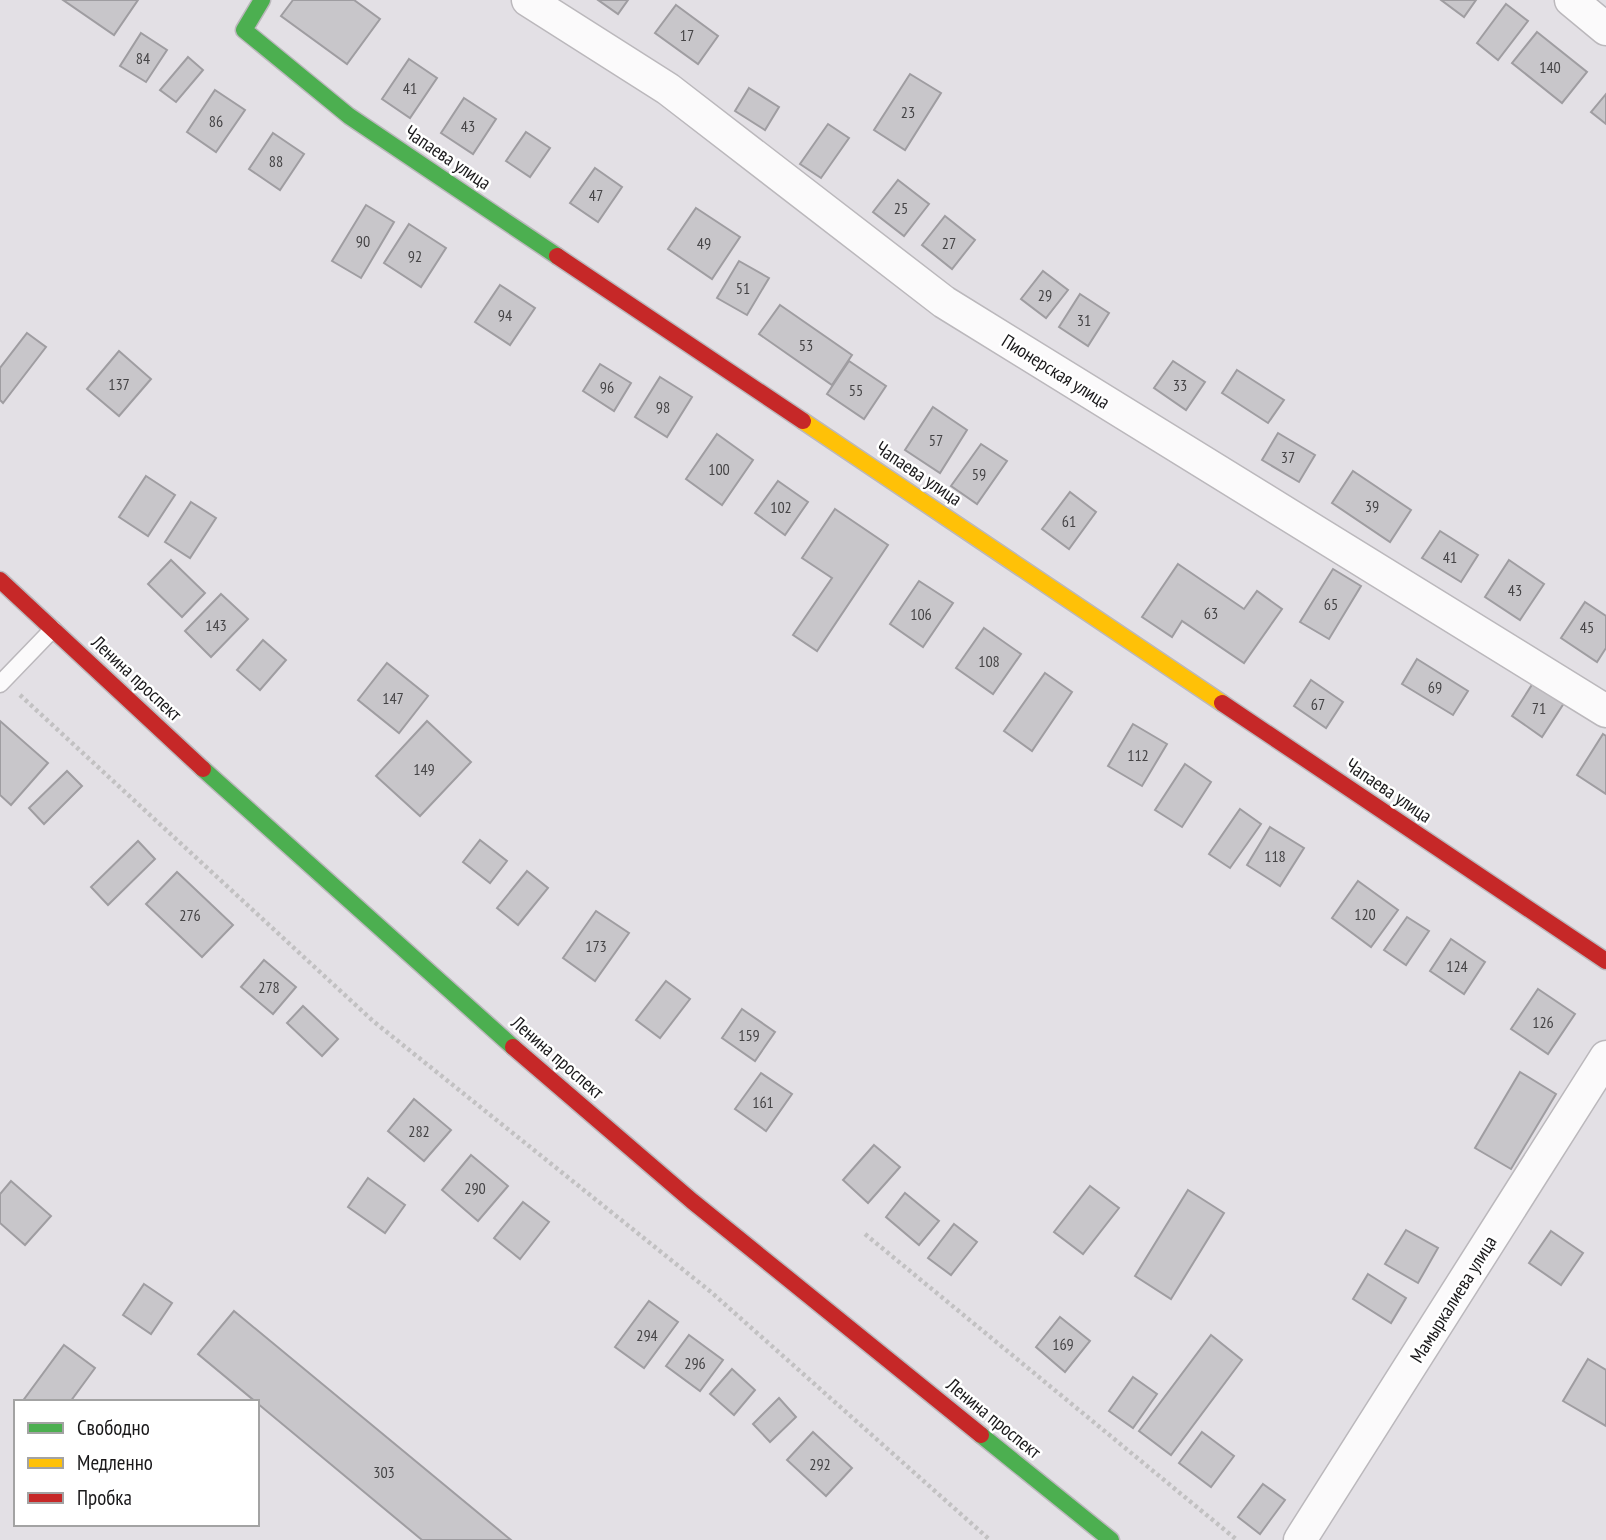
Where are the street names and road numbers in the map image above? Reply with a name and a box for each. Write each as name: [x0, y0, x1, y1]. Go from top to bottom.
street label: Чапаева улица: [400, 119, 496, 195]
street label: Пионерская улица: [998, 328, 1114, 414]
street label: Чапаева улица: [871, 435, 967, 511]
street label: Ленина проспект: [86, 629, 188, 727]
street label: Чапаева улица: [1341, 752, 1437, 828]
street label: Ленина проспект: [506, 1010, 610, 1104]
street label: Мамыркалиева улица: [1404, 1231, 1502, 1367]
street label: Ленина проспект: [941, 1372, 1047, 1464]

